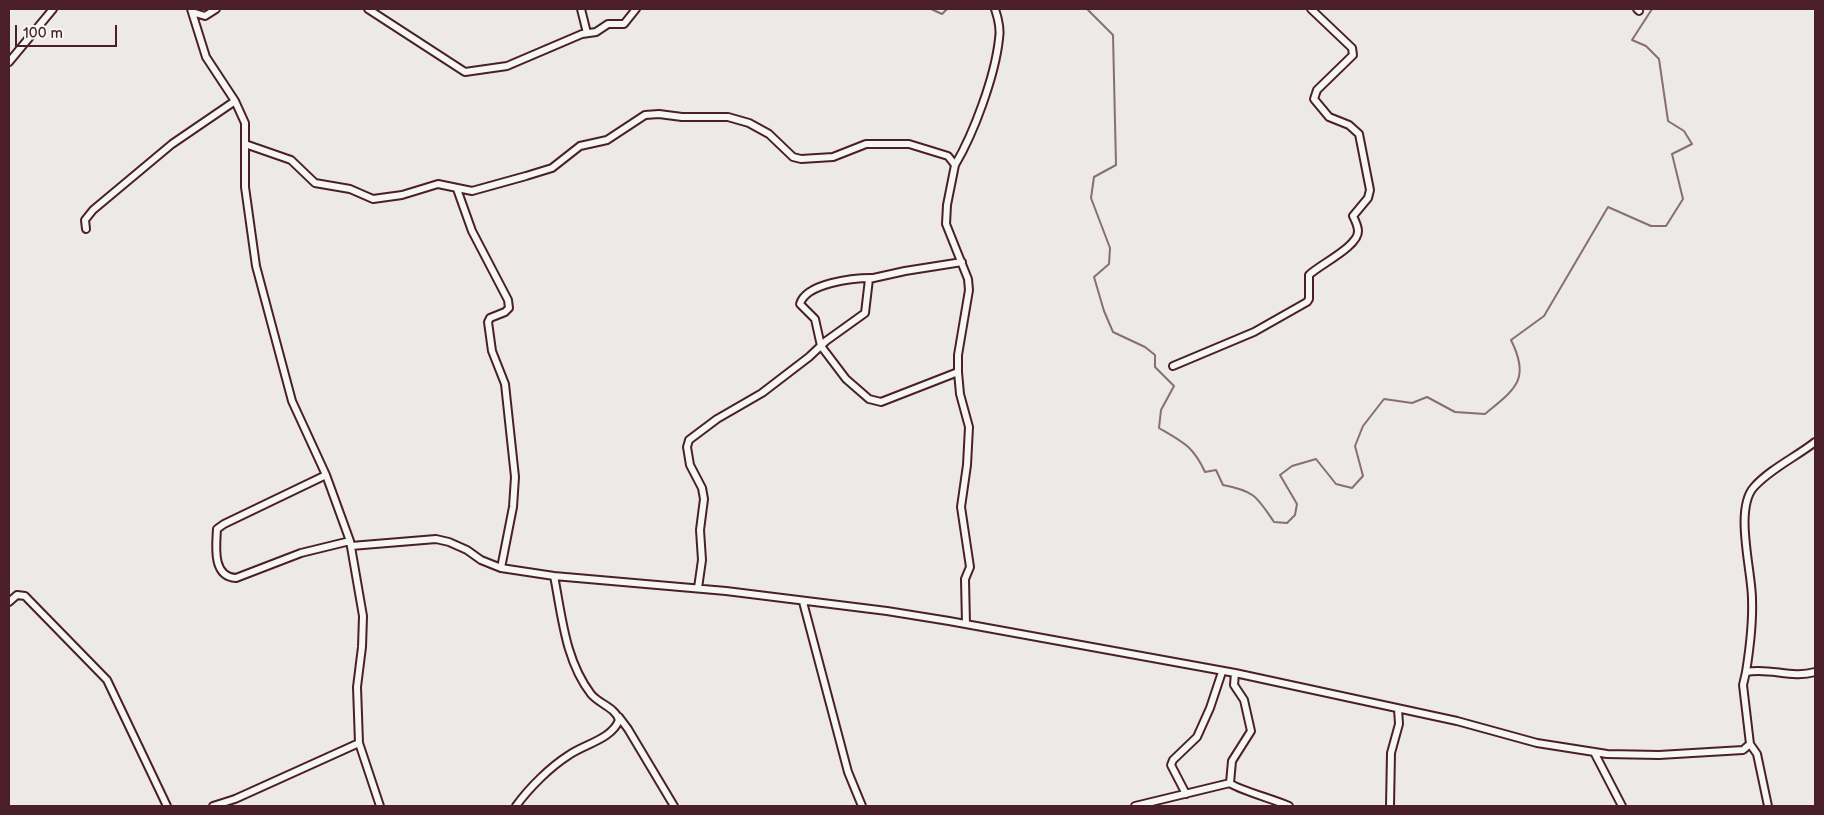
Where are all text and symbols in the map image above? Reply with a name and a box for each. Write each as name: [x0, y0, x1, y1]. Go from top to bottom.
scale bar: [18, 15, 120, 47]
text: 100 m: [23, 24, 63, 43]

